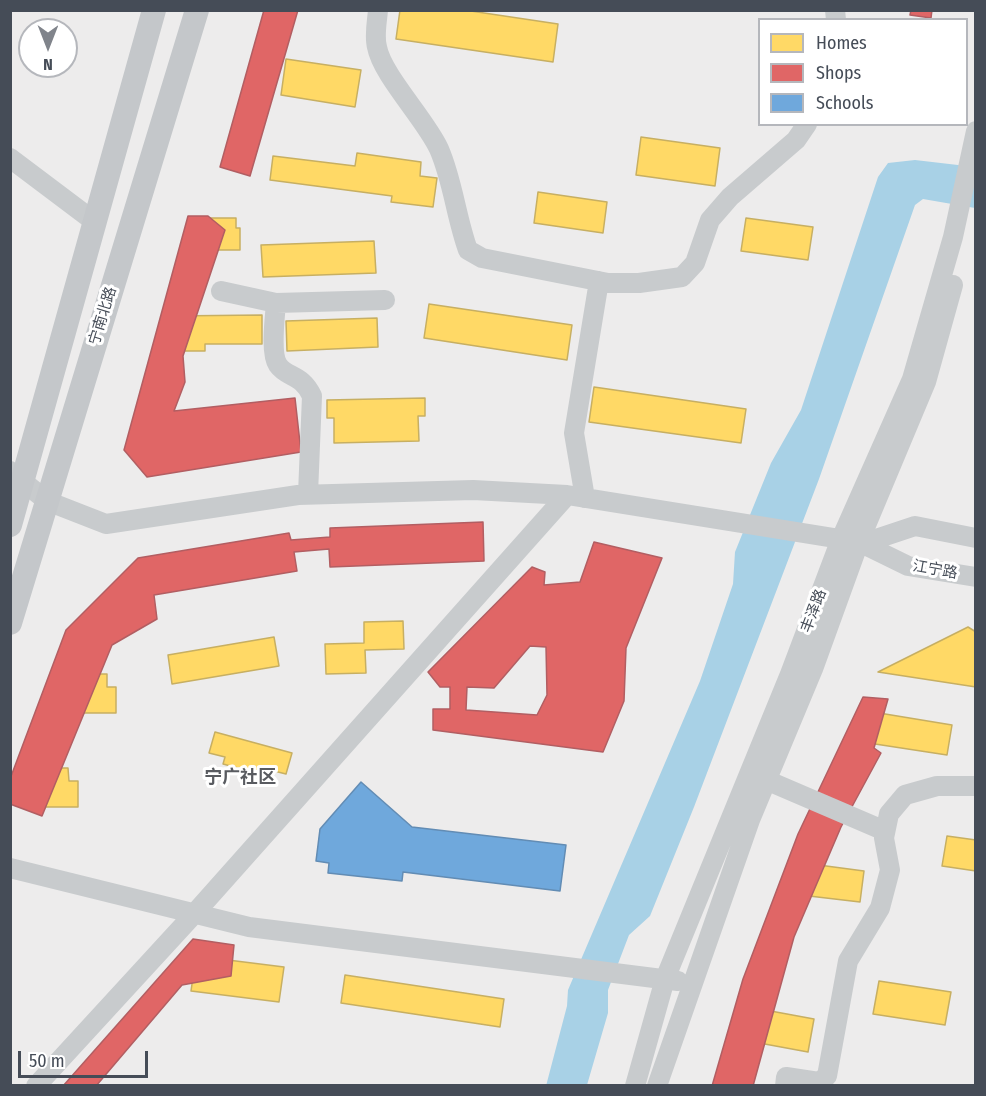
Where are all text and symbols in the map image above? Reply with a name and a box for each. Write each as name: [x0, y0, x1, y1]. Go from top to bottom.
north arrow: [18, 18, 78, 78]
legend: [758, 18, 968, 126]
text: Homes: [816, 32, 867, 54]
text: N: [43, 55, 53, 74]
text: Shops: [816, 62, 861, 84]
text: Schools: [816, 92, 874, 114]
street label: 宁南北路: [86, 285, 120, 347]
street label: 江宁路: [911, 557, 959, 583]
street label: 丰泽路: [798, 587, 830, 635]
district label: 宁广社区: [204, 767, 276, 789]
scale bar: [21, 1039, 152, 1077]
text: 50 m: [29, 1050, 65, 1072]

